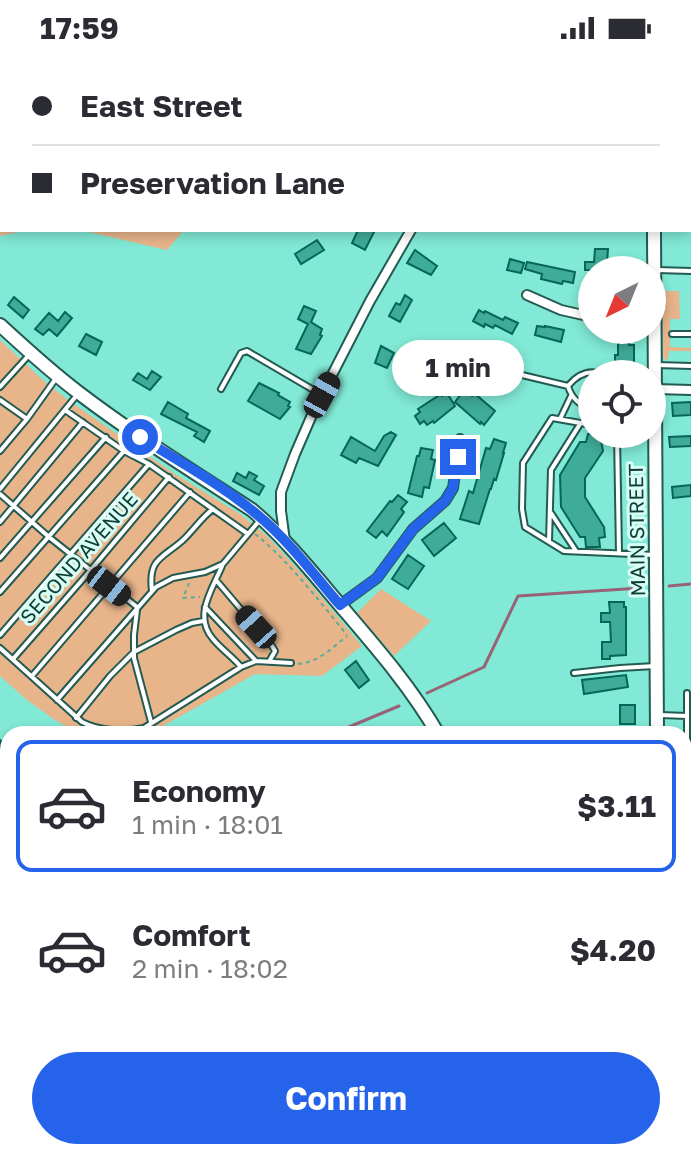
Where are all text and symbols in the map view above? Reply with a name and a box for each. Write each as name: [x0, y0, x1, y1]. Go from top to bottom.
text: 17:59: [40, 10, 119, 46]
text: East Street: [80, 88, 243, 124]
text: Preservation Lane: [80, 165, 345, 201]
north arrow: [578, 256, 666, 344]
map controls: [578, 256, 666, 448]
callout: 1 min: [392, 341, 524, 397]
text: 1 min: [425, 352, 491, 383]
button: locate: [578, 360, 666, 448]
car: [300, 368, 344, 422]
route start: [122, 419, 158, 455]
route end: [440, 439, 476, 475]
street label: MAIN STREET: [623, 463, 649, 597]
street label: SECOND AVENUE: [15, 487, 142, 628]
car: [83, 562, 135, 610]
car: [231, 601, 281, 653]
icon: car: [36, 770, 108, 842]
text: Economy: [132, 773, 266, 809]
text: $3.11: [577, 788, 656, 824]
text: 1 min · 18:01: [132, 809, 283, 840]
icon: car: [36, 914, 108, 986]
text: Comfort: [132, 917, 251, 953]
text: $4.20: [570, 932, 656, 968]
text: 2 min · 18:02: [132, 953, 288, 984]
button: Confirm: [32, 1052, 660, 1144]

